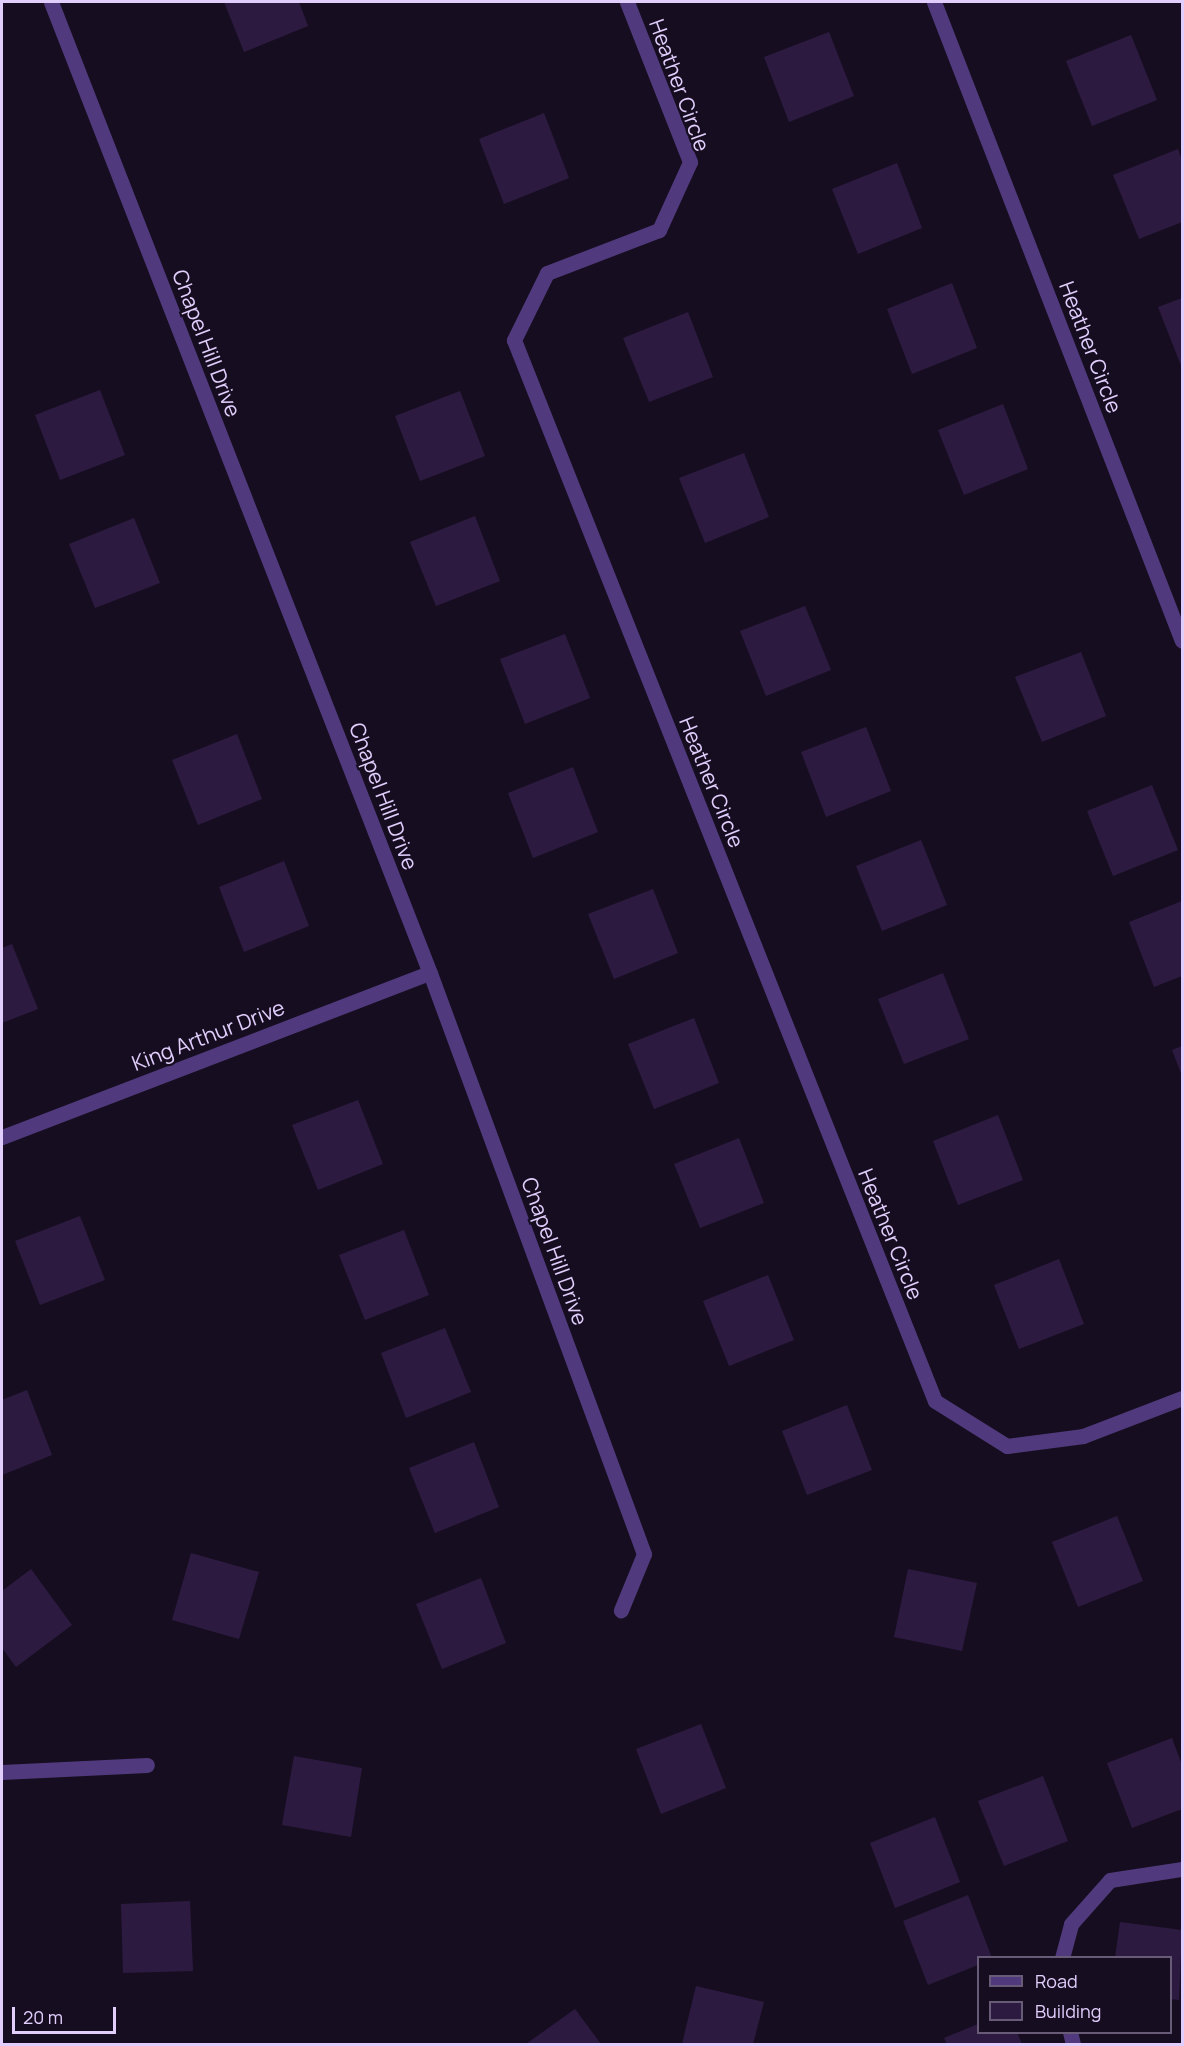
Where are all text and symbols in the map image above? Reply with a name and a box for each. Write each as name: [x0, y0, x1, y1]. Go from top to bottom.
street label: Heather Circle: [644, 15, 716, 155]
street label: Chapel Hill Drive: [167, 266, 247, 420]
street label: Heather Circle: [1054, 278, 1128, 416]
street label: Heather Circle: [674, 713, 750, 851]
street label: Chapel Hill Drive: [344, 719, 424, 873]
street label: King Arthur Drive: [128, 994, 288, 1076]
street label: Heather Circle: [853, 1165, 929, 1303]
street label: Chapel Hill Drive: [517, 1174, 593, 1328]
legend: [977, 1956, 1172, 2034]
text: Road: [1035, 1969, 1078, 1993]
scale bar: [15, 1995, 118, 2033]
text: Building: [1035, 1999, 1101, 2023]
text: 20 m: [23, 2005, 63, 2029]

